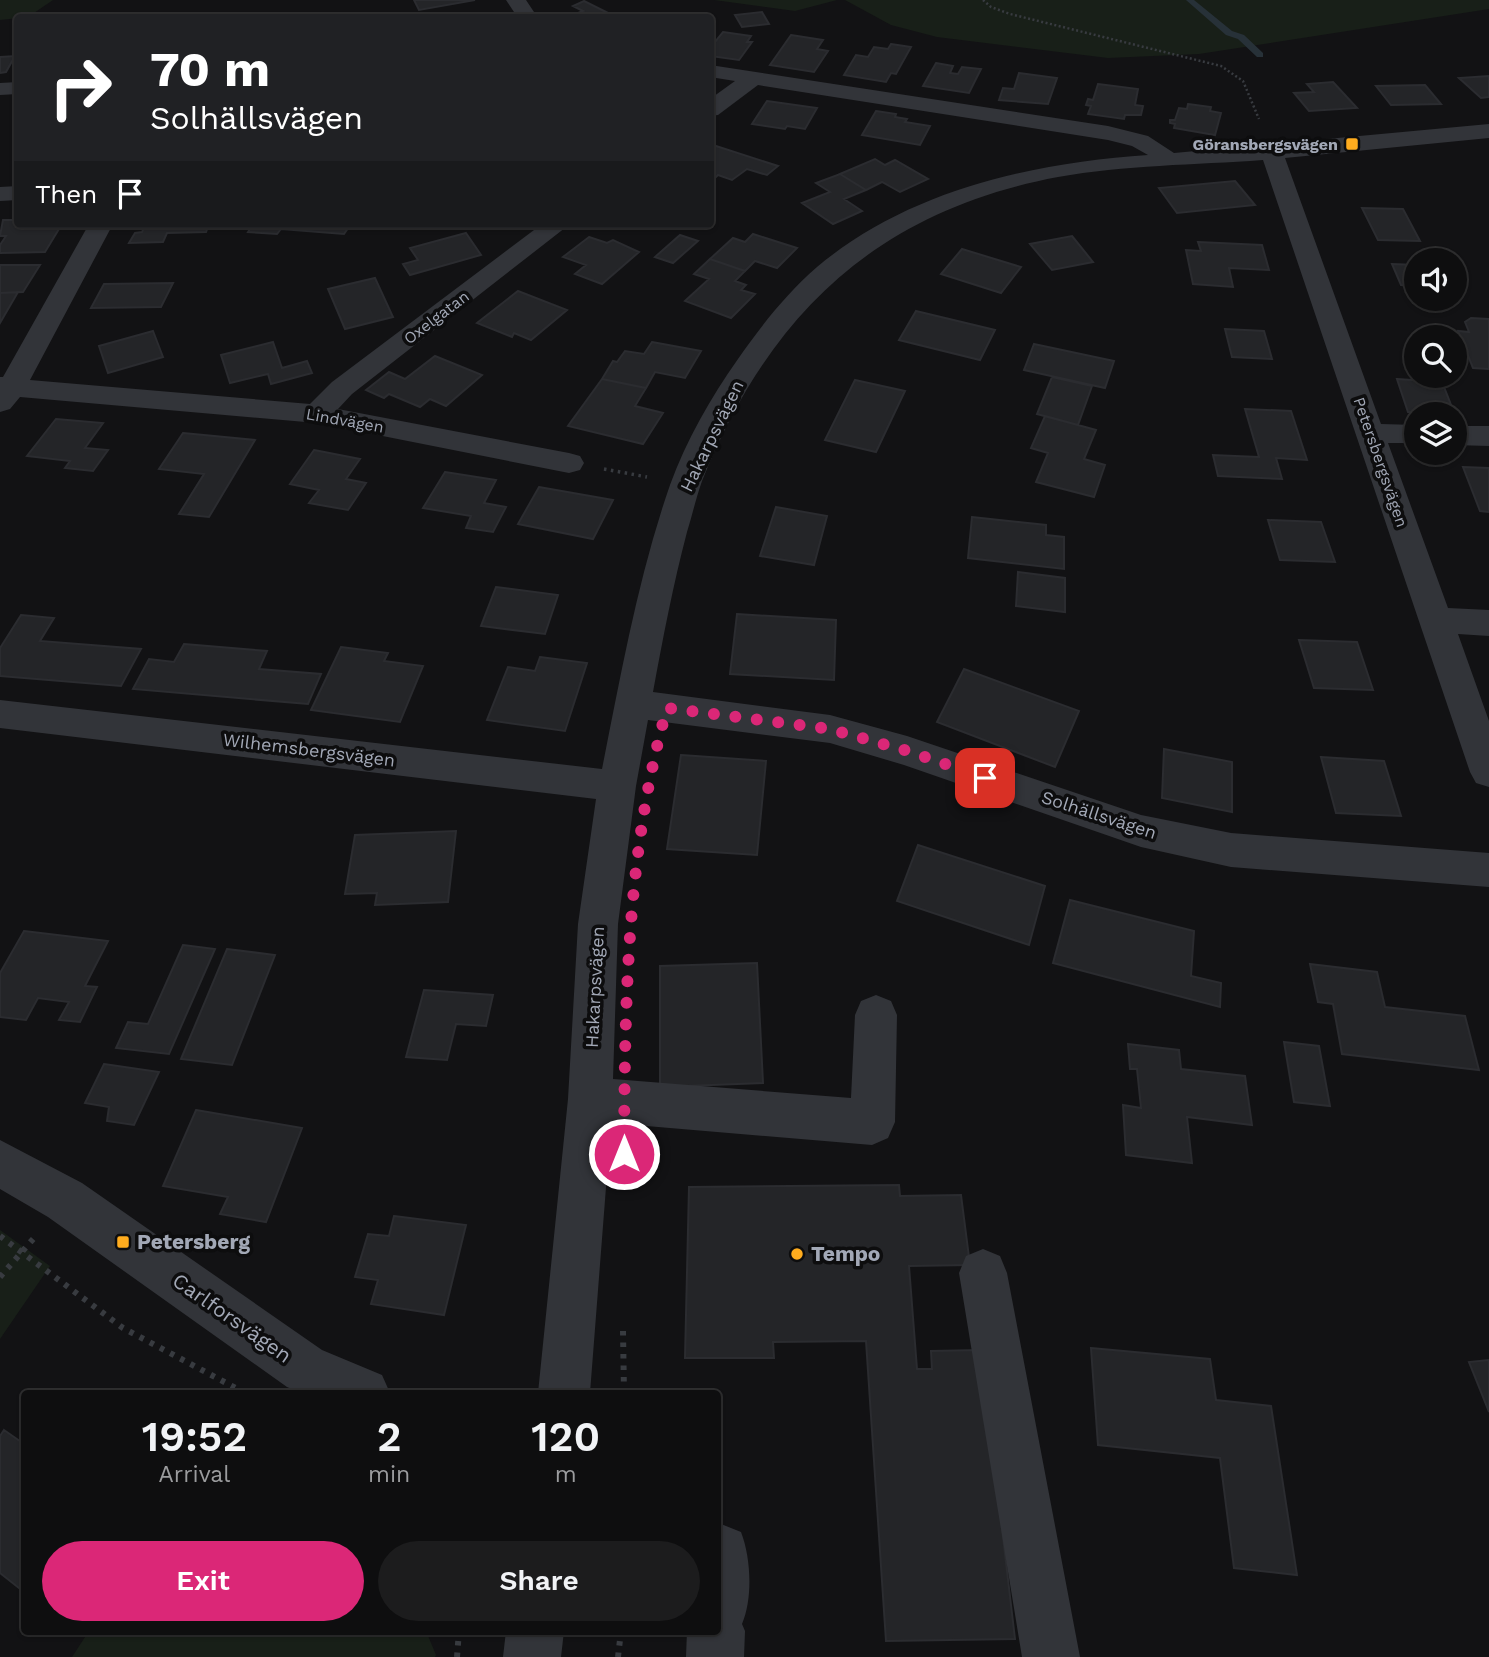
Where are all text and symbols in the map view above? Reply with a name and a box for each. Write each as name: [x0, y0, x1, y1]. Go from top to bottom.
text: 70 m: [150, 40, 270, 98]
icon: right: [35, 42, 126, 133]
text: Solhällsvägen: [150, 99, 363, 137]
place label: Göransbergsvägen: [1193, 135, 1338, 154]
marker: Göransbergsvägen: [1344, 136, 1360, 152]
icon: arrive: [111, 175, 149, 213]
text: Then: [35, 179, 97, 209]
map controls: [1404, 248, 1467, 465]
button: sound: [1404, 248, 1467, 311]
street label: Oxelgatan: [400, 287, 473, 348]
button: search: [1404, 325, 1467, 388]
street label: Hakarpsvägen: [675, 376, 748, 495]
street label: Petersbergsvägen: [1349, 395, 1412, 530]
button: layers: [1404, 402, 1467, 465]
street label: Lindvägen: [305, 404, 385, 437]
street label: Wilhemsbergsvägen: [222, 729, 396, 771]
pin: [955, 748, 1015, 808]
icon: arrive: [966, 759, 1004, 797]
street label: Solhällsvägen: [1039, 786, 1159, 843]
street label: Hakarpsvägen: [581, 926, 608, 1048]
position arrow: [587, 1117, 661, 1191]
place label: Petersberg: [137, 1229, 250, 1254]
marker: Petersberg: [115, 1234, 131, 1250]
place label: Tempo: [811, 1241, 880, 1266]
marker: Tempo: [789, 1246, 805, 1262]
street label: Carlforsvägen: [168, 1267, 297, 1368]
text: 19:52: [142, 1412, 247, 1461]
text: 2: [377, 1412, 402, 1461]
text: 120: [531, 1412, 600, 1461]
text: Arrival: [159, 1461, 230, 1488]
text: min: [368, 1461, 410, 1488]
text: m: [555, 1461, 577, 1488]
button: Exit: [42, 1541, 364, 1621]
button: Share: [378, 1541, 700, 1621]

